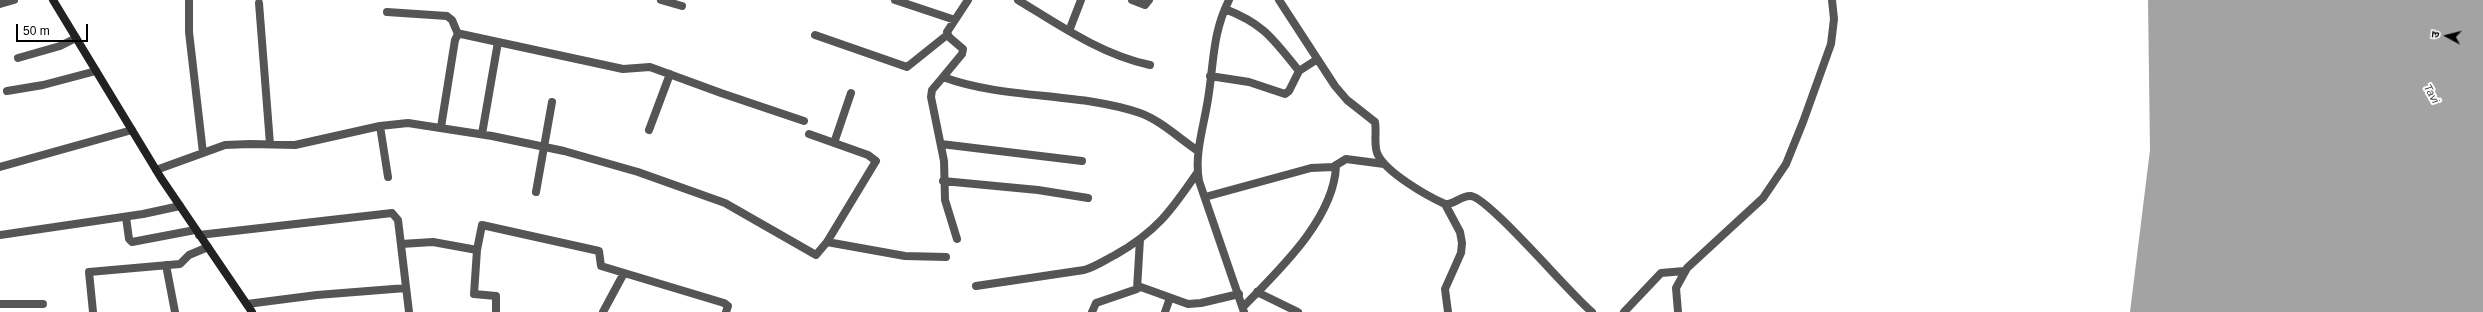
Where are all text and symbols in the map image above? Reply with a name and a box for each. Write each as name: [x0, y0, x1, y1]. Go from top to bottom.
scale bar: [18, 16, 90, 42]
north arrow: [2427, 16, 2467, 56]
text: 50 m: [23, 24, 50, 38]
text: उ: [2429, 31, 2441, 38]
water label: Tavi: [2420, 82, 2442, 106]

